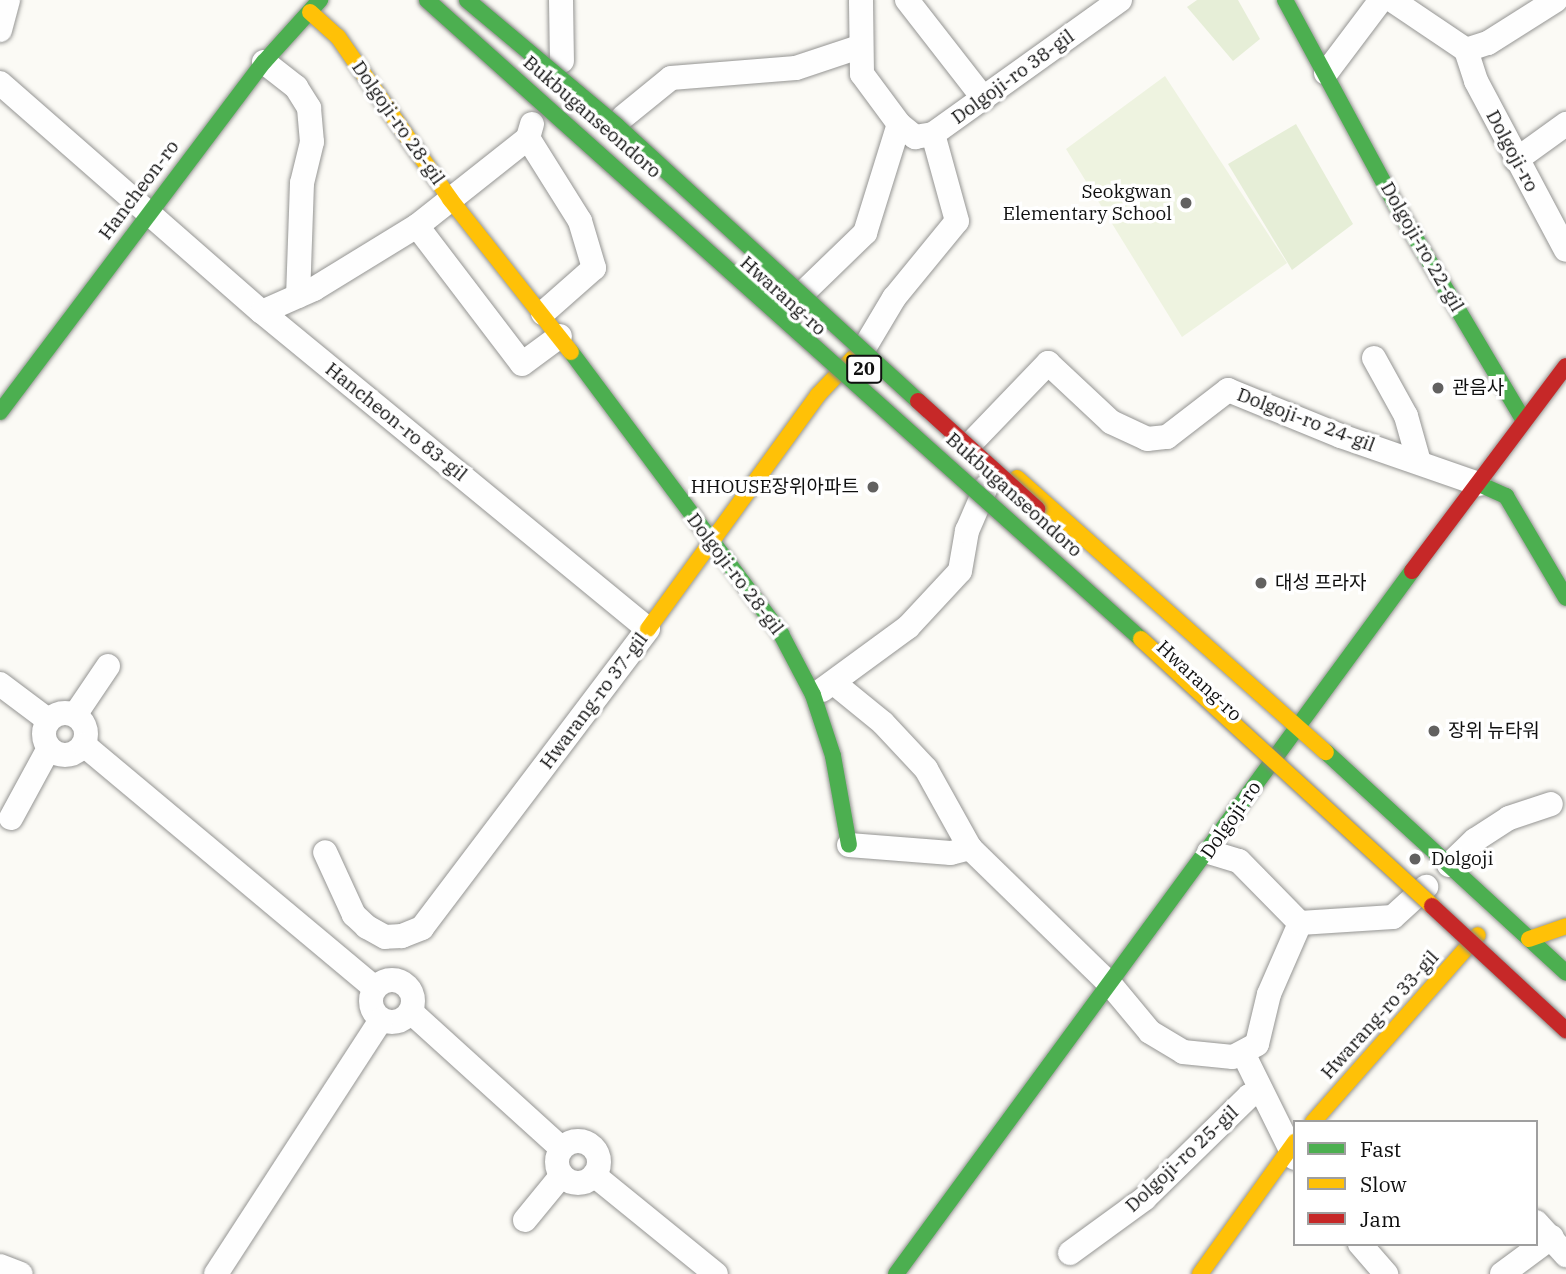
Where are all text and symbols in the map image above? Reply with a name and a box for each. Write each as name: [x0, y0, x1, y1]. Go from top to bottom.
street label: Dolgoji-ro 38-gil: [947, 25, 1079, 129]
street label: Bukbuganseondoro: [518, 51, 666, 183]
street label: Dolgoji-ro 28-gil: [347, 57, 449, 189]
street label: Dolgoji-ro: [1481, 106, 1543, 196]
street label: Hancheon-ro: [94, 136, 184, 244]
street label: Dolgoji-ro 22-gil: [1376, 178, 1468, 316]
place label: Seokgwan Elementary School: [1003, 181, 1172, 225]
marker: Seokgwan Elementary School: [1178, 195, 1194, 211]
street label: Hwarang-ro: [735, 251, 831, 341]
road number: 20: [845, 354, 883, 384]
street label: Hancheon-ro 83-gil: [321, 358, 471, 486]
place label: 관음사: [1452, 377, 1504, 399]
marker: 관음사: [1430, 380, 1446, 396]
street label: Dolgoji-ro 24-gil: [1234, 383, 1378, 457]
street label: Bukbuganseondoro: [941, 428, 1087, 562]
place label: HHOUSE장위아파트: [691, 476, 859, 498]
marker: HHOUSE장위아파트: [865, 479, 881, 495]
street label: Dolgoji-ro 28-gil: [682, 509, 788, 639]
place label: 대성 프라자: [1275, 572, 1367, 594]
marker: 대성 프라자: [1253, 575, 1269, 591]
street label: Hwarang-ro 37-gil: [535, 628, 653, 774]
street label: Hwarang-ro: [1152, 636, 1246, 726]
place label: 장위 뉴타워: [1448, 720, 1540, 742]
marker: 장위 뉴타워: [1426, 723, 1442, 739]
street label: Dolgoji-ro: [1196, 777, 1266, 863]
place label: Dolgoji: [1431, 848, 1494, 870]
marker: Dolgoji: [1405, 849, 1425, 869]
street label: Hwarang-ro 33-gil: [1316, 946, 1444, 1084]
street label: Dolgoji-ro 25-gil: [1121, 1101, 1243, 1217]
legend: [1293, 1120, 1538, 1246]
text: Fast: [1360, 1135, 1401, 1163]
text: Slow: [1360, 1170, 1407, 1198]
text: Jam: [1360, 1205, 1401, 1233]

